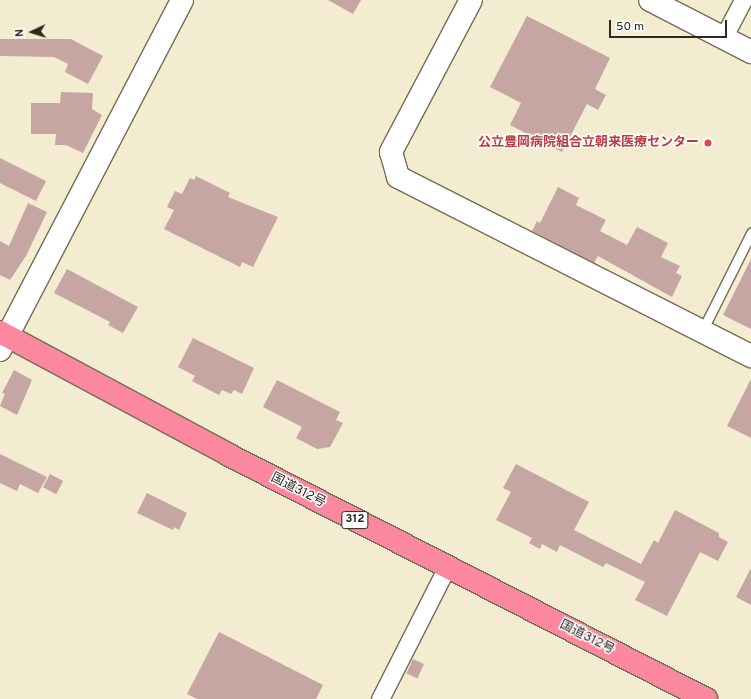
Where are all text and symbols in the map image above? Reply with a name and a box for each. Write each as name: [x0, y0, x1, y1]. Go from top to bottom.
north arrow: [12, 12, 52, 52]
scale bar: [611, 12, 729, 38]
text: 50 m: [616, 19, 644, 35]
text: N: [13, 28, 27, 37]
place label: 公立豊岡病院組合立朝来医療センター: [478, 135, 699, 151]
marker: 公立豊岡病院組合立朝来医療センター: [702, 137, 714, 149]
street label: 国道312号: [268, 471, 328, 511]
road number: 312: [341, 510, 369, 530]
street label: 国道312号: [557, 618, 617, 658]

